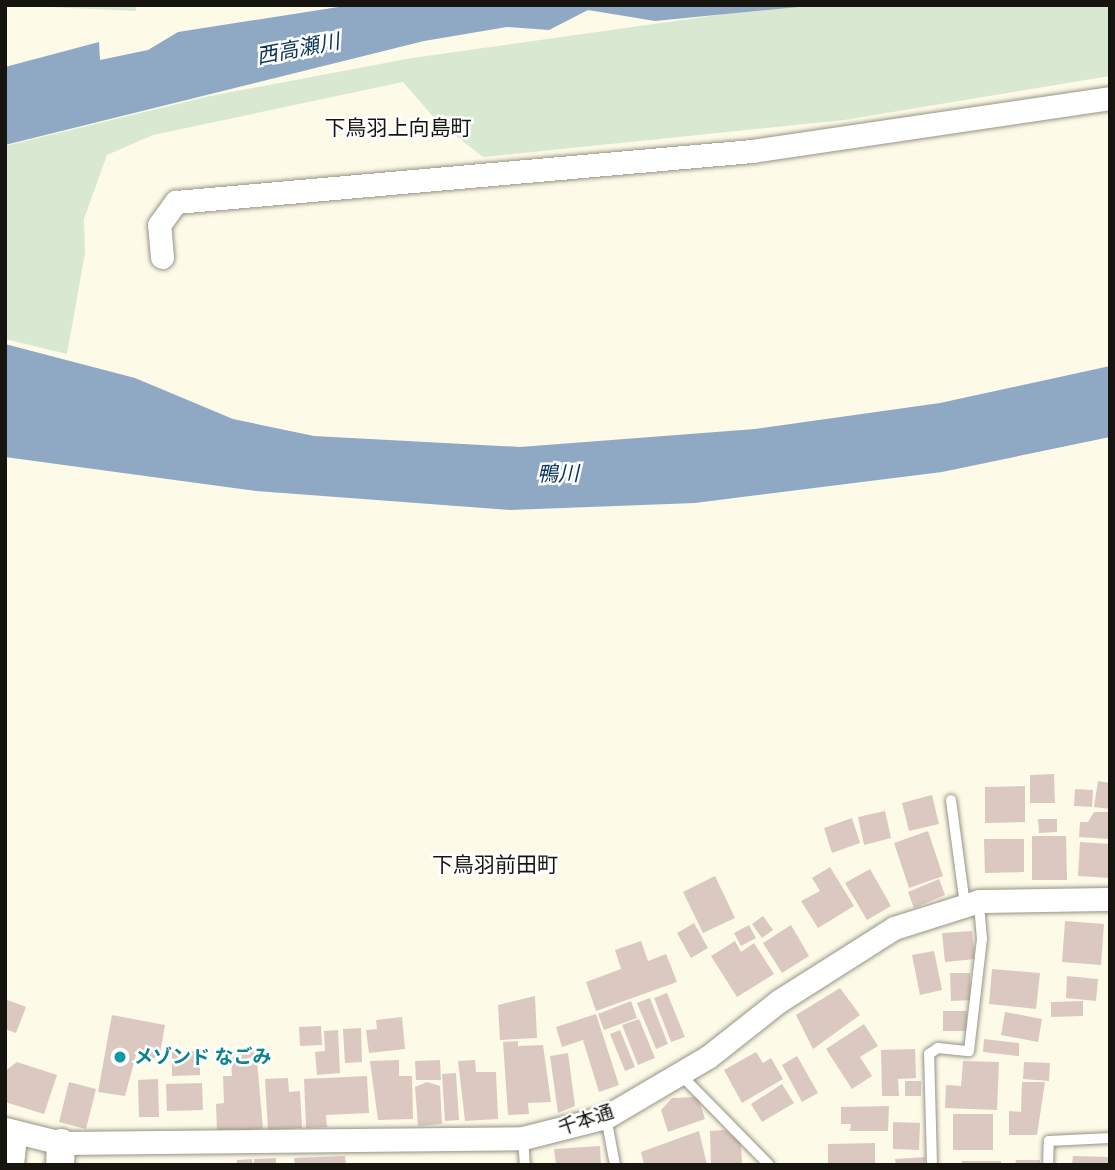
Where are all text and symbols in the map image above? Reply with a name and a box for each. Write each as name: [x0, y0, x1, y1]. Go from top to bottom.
water label: 西高瀬川: [254, 29, 342, 69]
district label: 下鳥羽上向島町: [325, 115, 471, 141]
water label: 鴨川: [537, 461, 579, 487]
district label: 下鳥羽前田町: [432, 852, 558, 878]
place label: メゾンド なごみ: [134, 1046, 271, 1068]
marker: メゾンド なごみ: [112, 1049, 128, 1065]
street label: 千本通: [555, 1100, 617, 1140]

